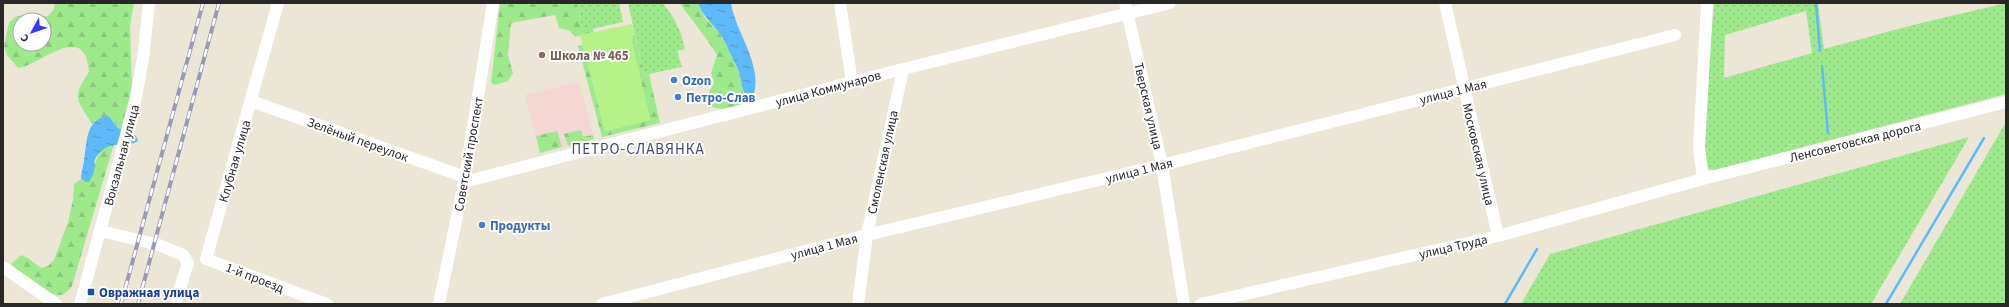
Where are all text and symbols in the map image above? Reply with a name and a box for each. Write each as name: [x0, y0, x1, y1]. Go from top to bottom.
north arrow: [12, 12, 52, 52]
text: С: [17, 30, 33, 45]
place label: Школа № 465: [550, 47, 629, 65]
marker: Школа № 465: [537, 50, 547, 60]
street label: Тверская улица: [1129, 61, 1167, 152]
street label: улица Коммунаров: [774, 66, 883, 112]
place label: Ozon: [682, 72, 711, 90]
marker: Ozon: [669, 75, 679, 85]
street label: улица 1 Мая: [1418, 75, 1489, 109]
place label: Петро-Слав: [686, 89, 755, 107]
marker: Петро-Слав: [673, 92, 683, 102]
street label: Советский проспект: [450, 95, 488, 213]
street label: Московская улица: [1458, 101, 1499, 207]
street label: Вокзальная улица: [100, 103, 144, 208]
street label: Смоленская улица: [863, 109, 903, 216]
street label: Зелёный переулок: [304, 113, 411, 167]
street label: Ленсоветовская дорога: [1788, 117, 1923, 167]
street label: Клубная улица: [215, 118, 255, 205]
district label: ПЕТРО-СЛАВЯНКА: [571, 139, 705, 160]
street label: улица 1 Мая: [1104, 154, 1175, 188]
place label: Продукты: [490, 217, 550, 235]
marker: Продукты: [477, 220, 487, 230]
street label: улица 1 Мая: [789, 229, 860, 265]
street label: улица Труда: [1417, 230, 1489, 264]
street label: 1-й проезд: [223, 259, 286, 297]
place label: Овражная улица: [99, 284, 199, 302]
marker: Овражная улица: [86, 287, 96, 297]

